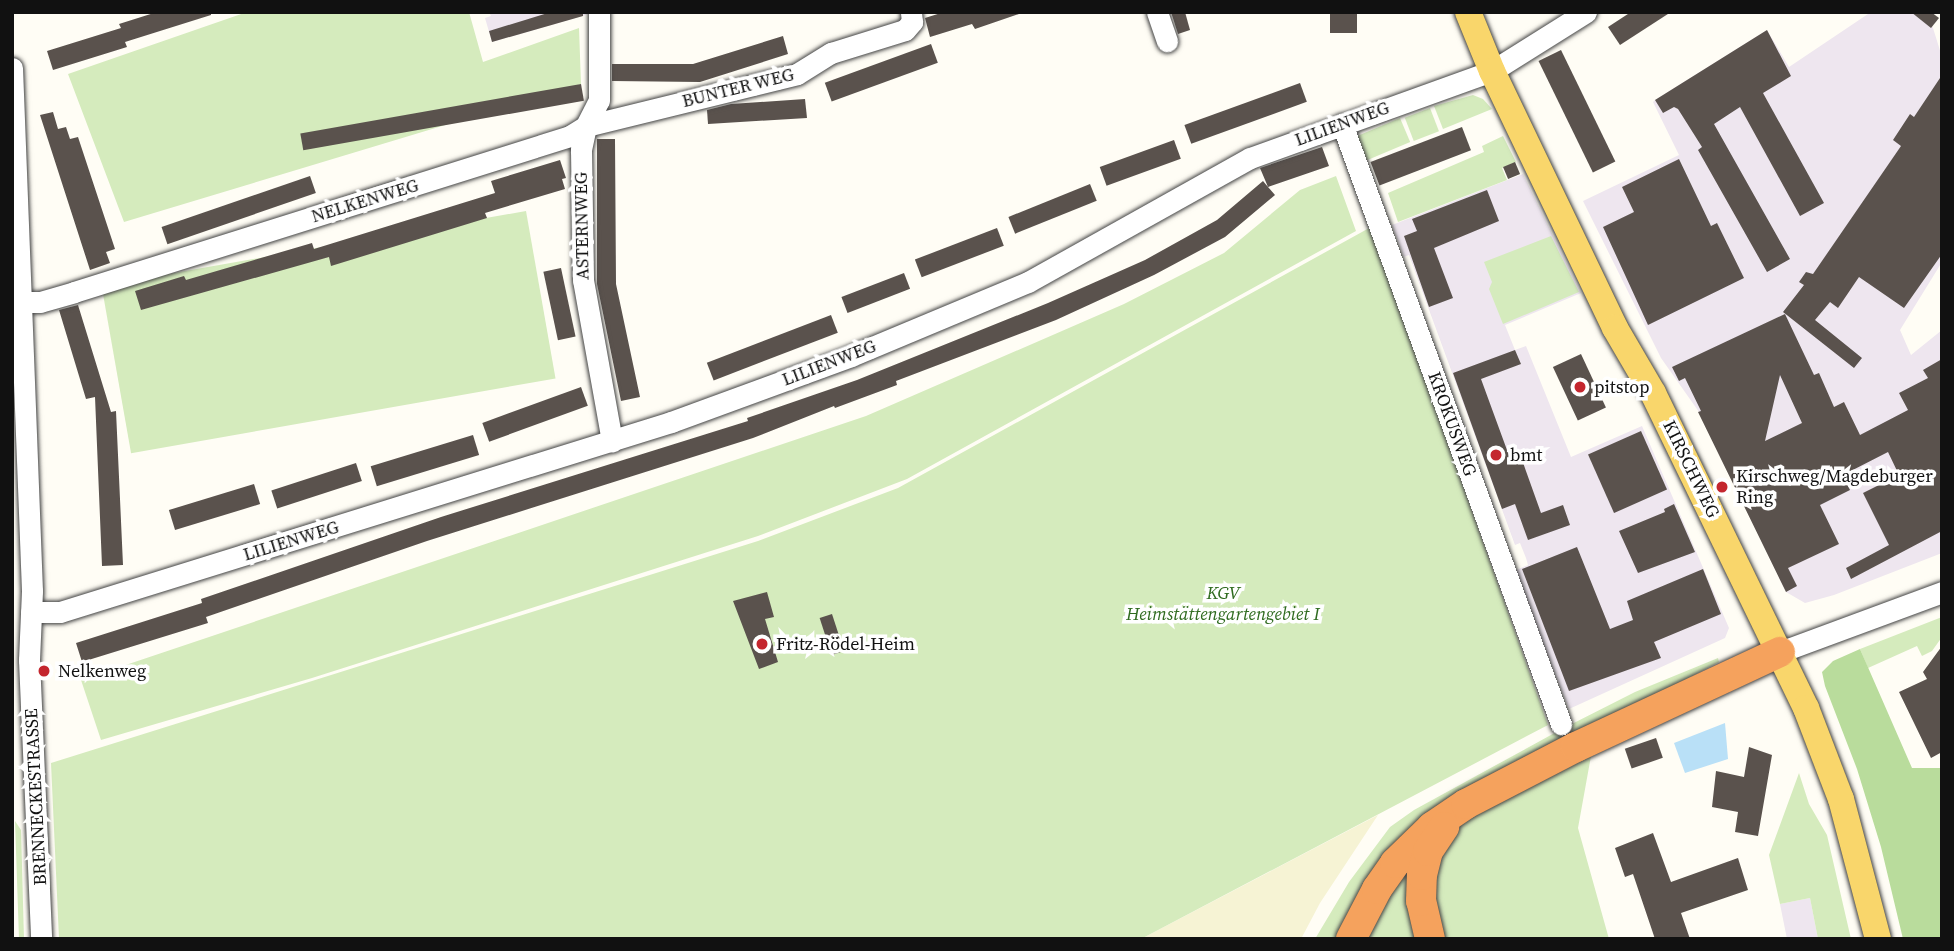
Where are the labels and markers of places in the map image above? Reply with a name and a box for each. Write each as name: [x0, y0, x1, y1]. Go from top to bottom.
place label: pitstop: [1594, 376, 1650, 398]
marker: pitstop: [1572, 379, 1588, 395]
place label: bmt: [1510, 444, 1542, 466]
marker: bmt: [1488, 447, 1504, 463]
place label: Kirschweg/Magdeburger Ring: [1736, 466, 1933, 508]
marker: Kirschweg/Magdeburger Ring: [1714, 479, 1730, 495]
place label: Fritz-Rödel-Heim: [776, 633, 915, 655]
marker: Fritz-Rödel-Heim: [754, 636, 770, 652]
place label: Nelkenweg: [58, 660, 146, 682]
marker: Nelkenweg: [36, 663, 52, 679]

